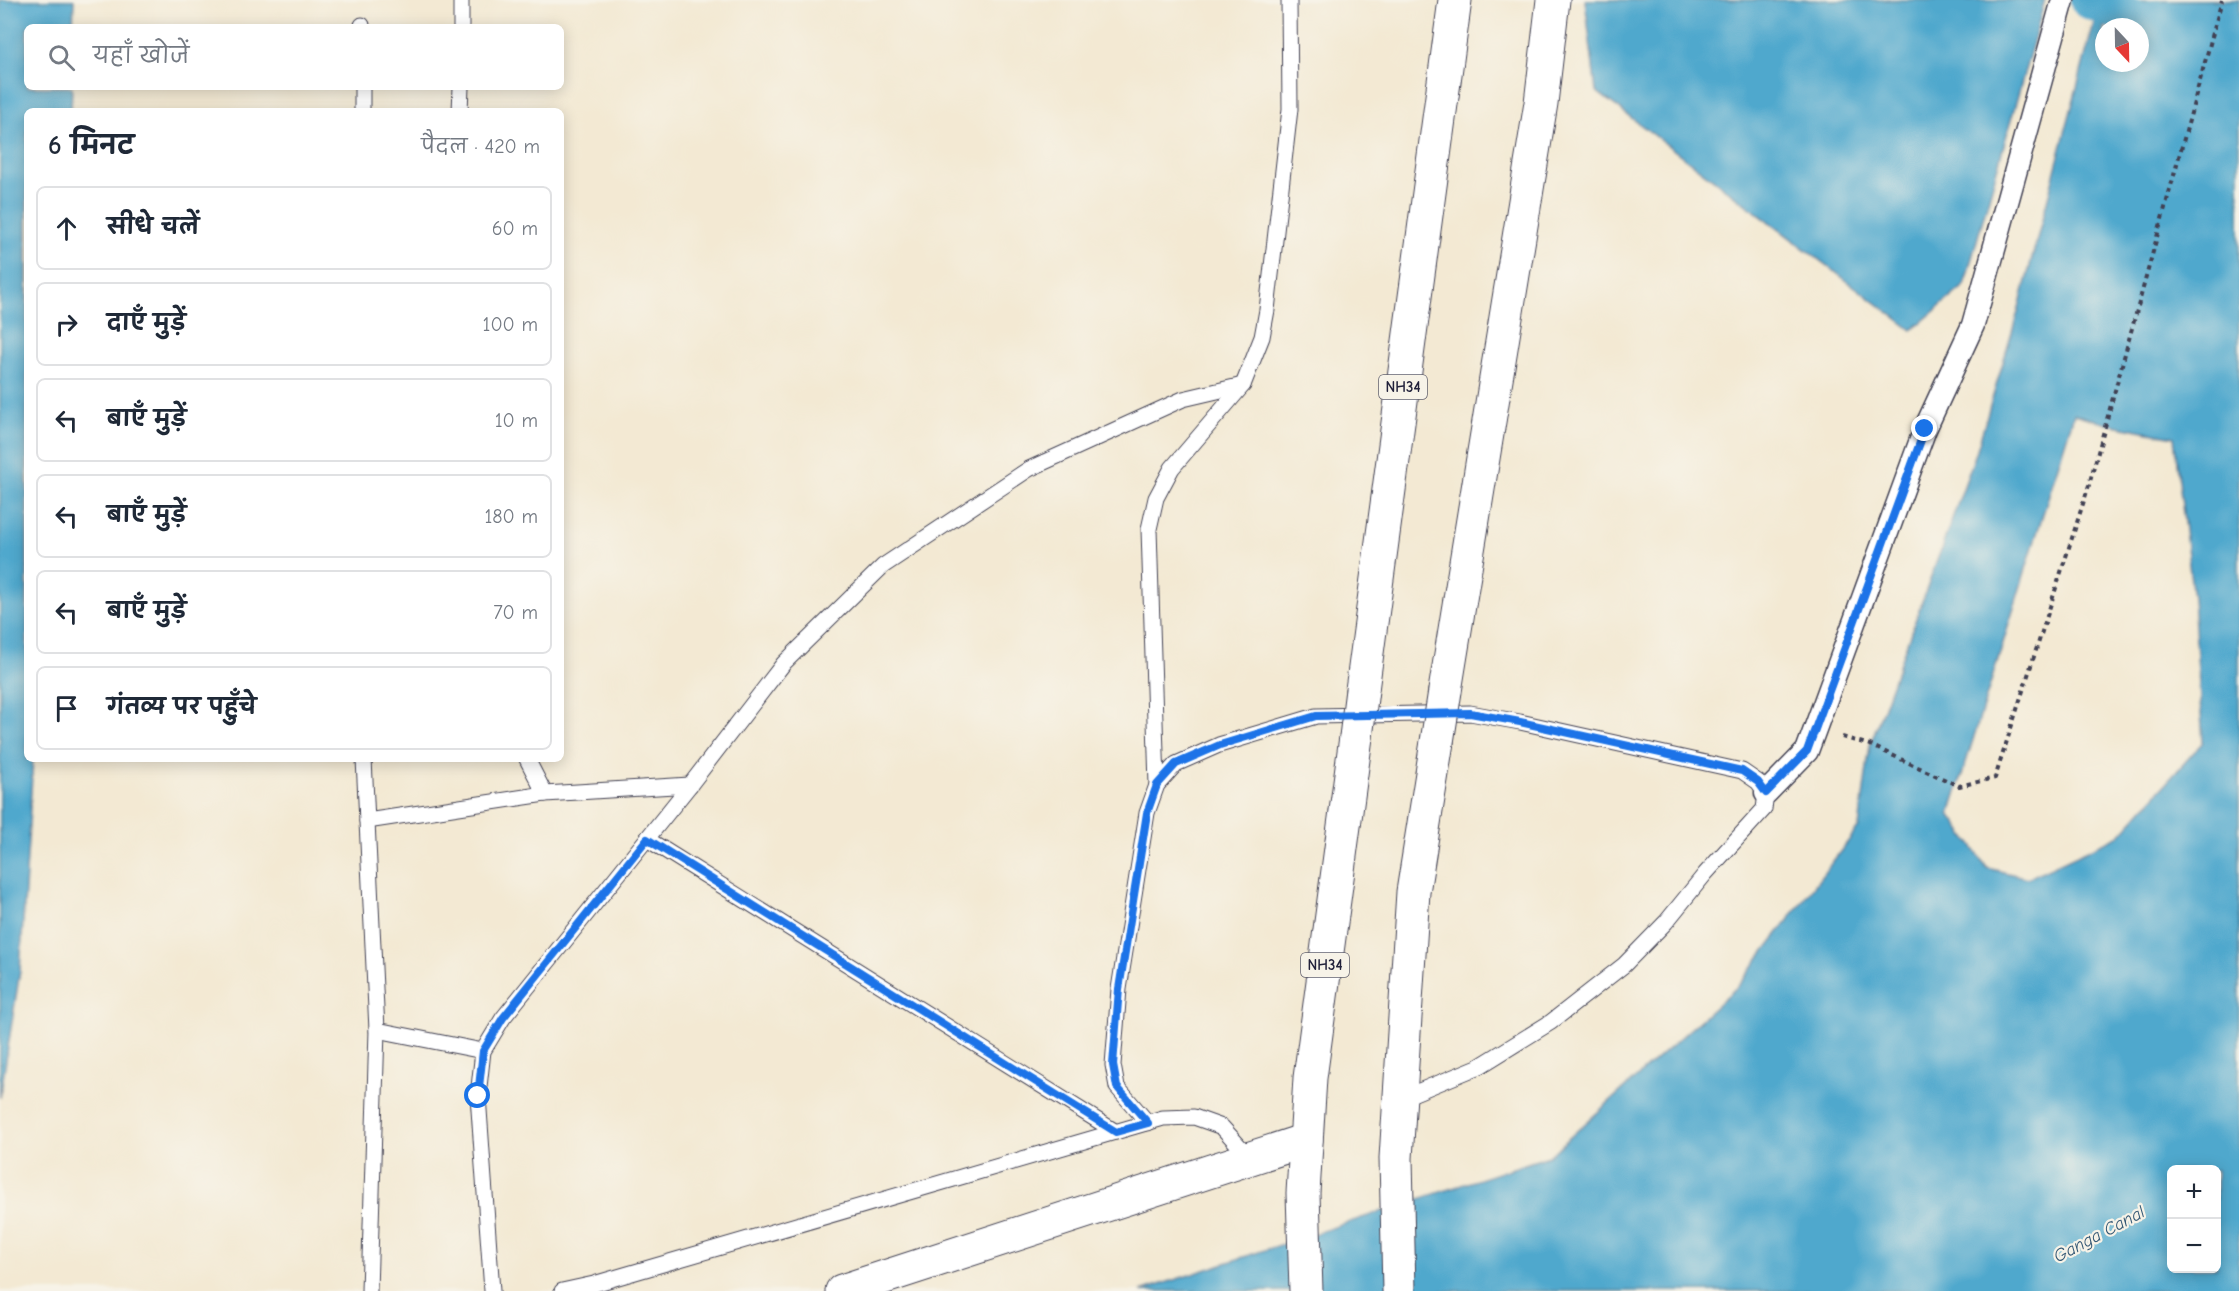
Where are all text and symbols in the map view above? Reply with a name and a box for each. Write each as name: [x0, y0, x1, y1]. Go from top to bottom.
north arrow: [2095, 18, 2149, 72]
search box: [24, 24, 564, 90]
icon: search: [45, 41, 78, 74]
text: यहाँ खोजें: [93, 43, 189, 69]
text: 6 मिनट: [48, 131, 134, 161]
text: पैदल · 420 m: [421, 135, 540, 158]
icon: ahead: [50, 212, 83, 245]
text: सीधे चलें: [107, 214, 199, 240]
text: 60 m: [492, 217, 538, 240]
icon: right: [50, 308, 83, 341]
text: दाएँ मुड़ें: [107, 310, 186, 336]
text: 100 m: [483, 313, 538, 336]
road number: NH34: [1379, 375, 1427, 399]
icon: left: [50, 404, 83, 437]
text: बाएँ मुड़ें: [107, 406, 186, 432]
text: 10 m: [495, 409, 538, 432]
route end: [1911, 415, 1937, 441]
icon: left: [50, 500, 83, 533]
text: बाएँ मुड़ें: [107, 502, 186, 528]
text: 180 m: [484, 505, 538, 528]
icon: left: [50, 596, 83, 629]
text: बाएँ मुड़ें: [107, 598, 186, 624]
text: 70 m: [493, 601, 538, 624]
icon: arrive: [50, 692, 83, 725]
text: गंतव्य पर पहुँचे: [107, 694, 256, 720]
road number: NH34: [1301, 953, 1349, 977]
route start: [464, 1082, 490, 1108]
map controls: [2167, 1165, 2221, 1273]
button: +: [2167, 1165, 2221, 1219]
water label: Ganga Canal: [2050, 1201, 2149, 1267]
button: −: [2167, 1219, 2221, 1273]

